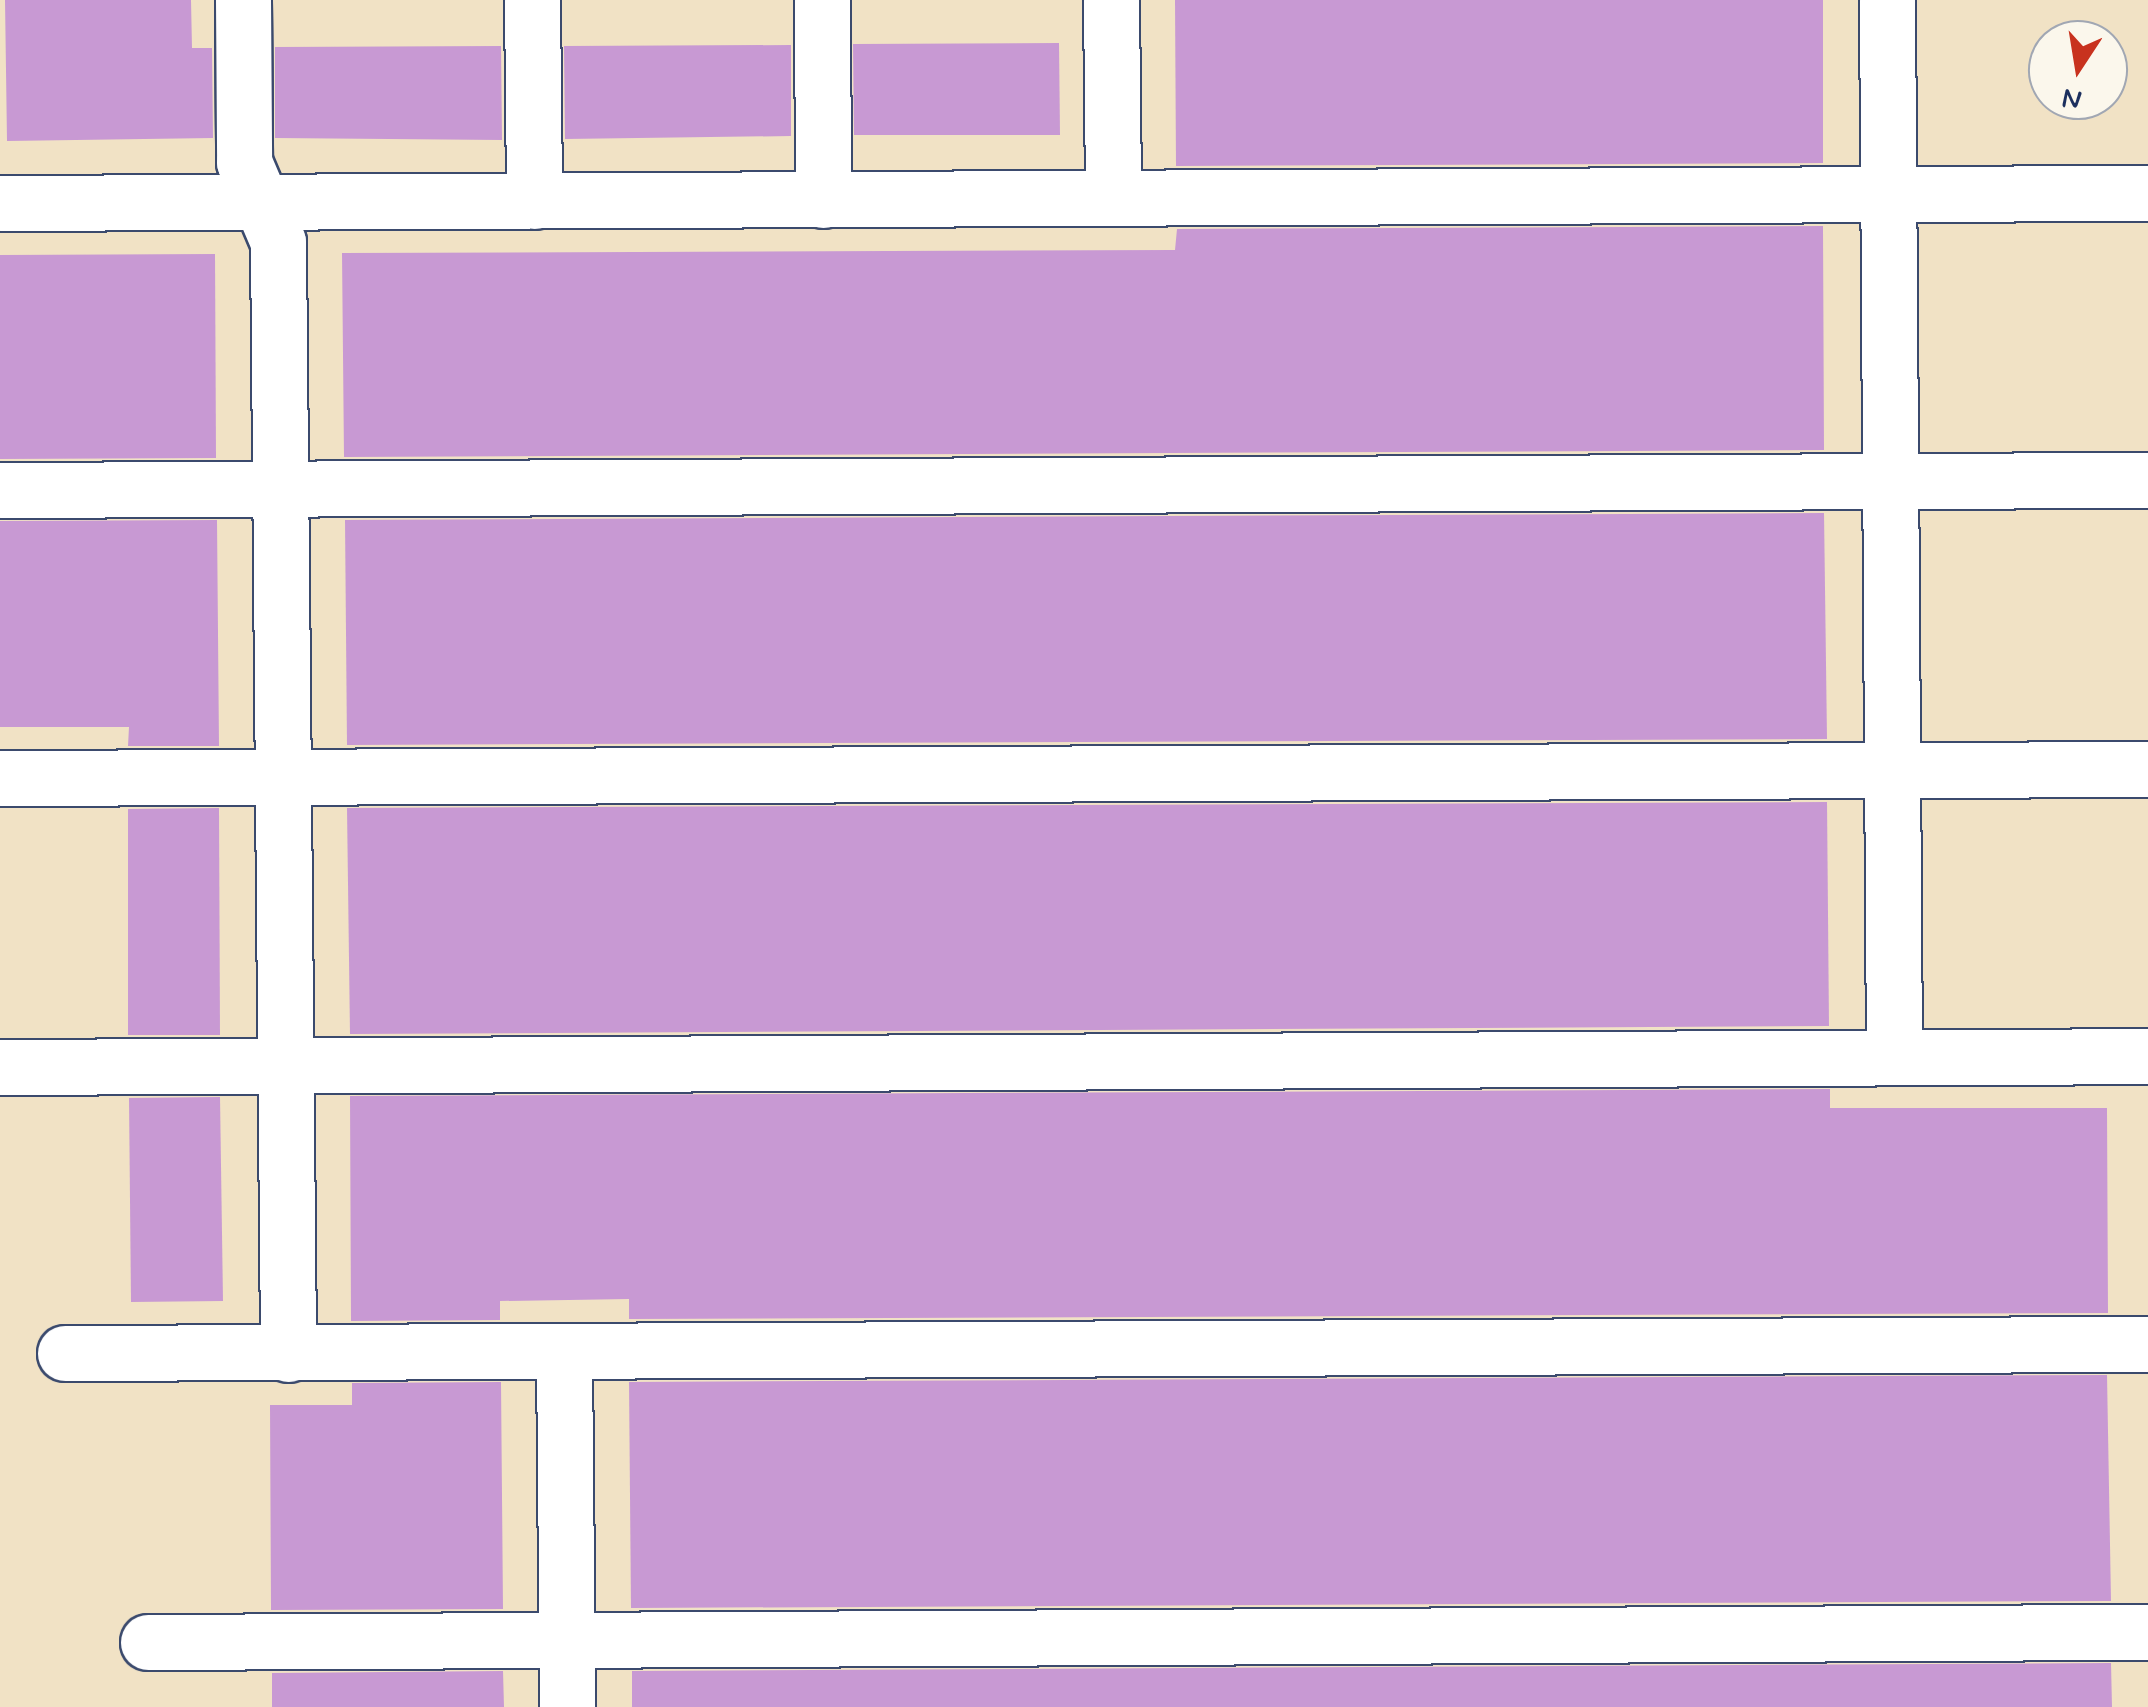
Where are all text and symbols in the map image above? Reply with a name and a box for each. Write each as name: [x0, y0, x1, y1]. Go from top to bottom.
north arrow: [2028, 20, 2128, 120]
text: N: [2059, 78, 2085, 118]

